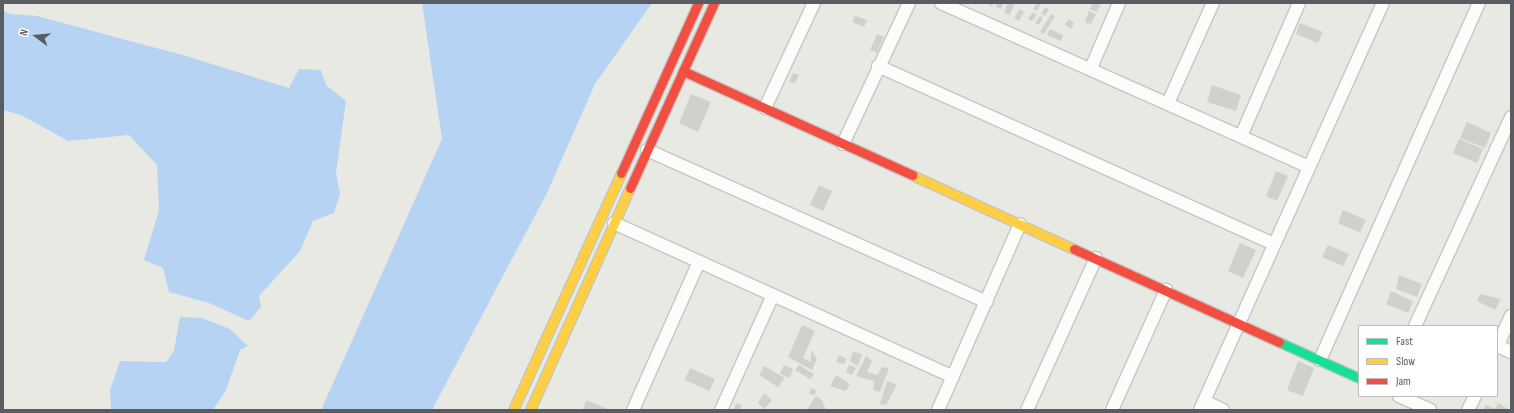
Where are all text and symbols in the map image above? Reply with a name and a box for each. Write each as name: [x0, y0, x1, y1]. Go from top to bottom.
north arrow: [16, 16, 56, 56]
text: N: [17, 28, 31, 37]
legend: [1358, 325, 1498, 397]
text: Fast: [1396, 334, 1413, 349]
text: Slow: [1396, 354, 1415, 369]
text: Jam: [1396, 374, 1411, 389]

